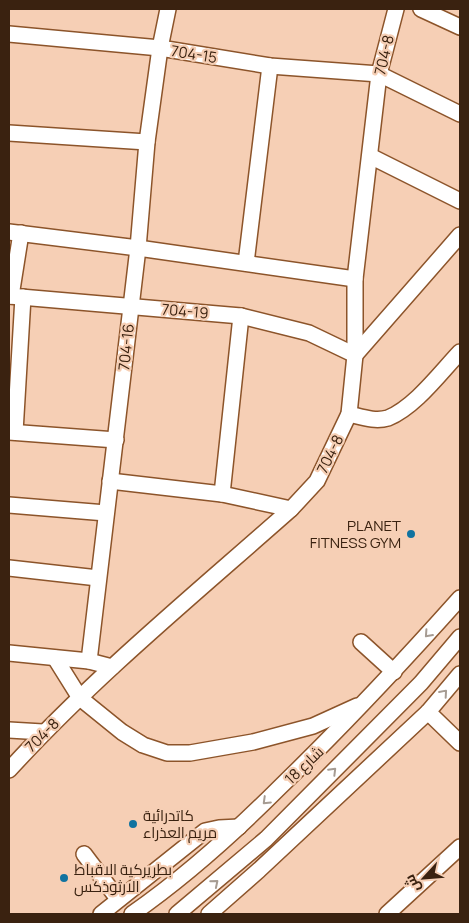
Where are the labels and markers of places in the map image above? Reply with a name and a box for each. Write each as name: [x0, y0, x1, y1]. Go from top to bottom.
place label: PLANET FITNESS GYM: [310, 515, 401, 553]
marker: PLANET FITNESS GYM: [405, 528, 417, 540]
place label: كاتدرائية مريم العذراء: [143, 805, 217, 843]
marker: كاتدرائية مريم العذراء: [127, 818, 139, 830]
place label: بطريركية الاقباط الارثوذكس: [74, 859, 172, 897]
marker: بطريركية الاقباط الارثوذكس: [58, 872, 70, 884]

